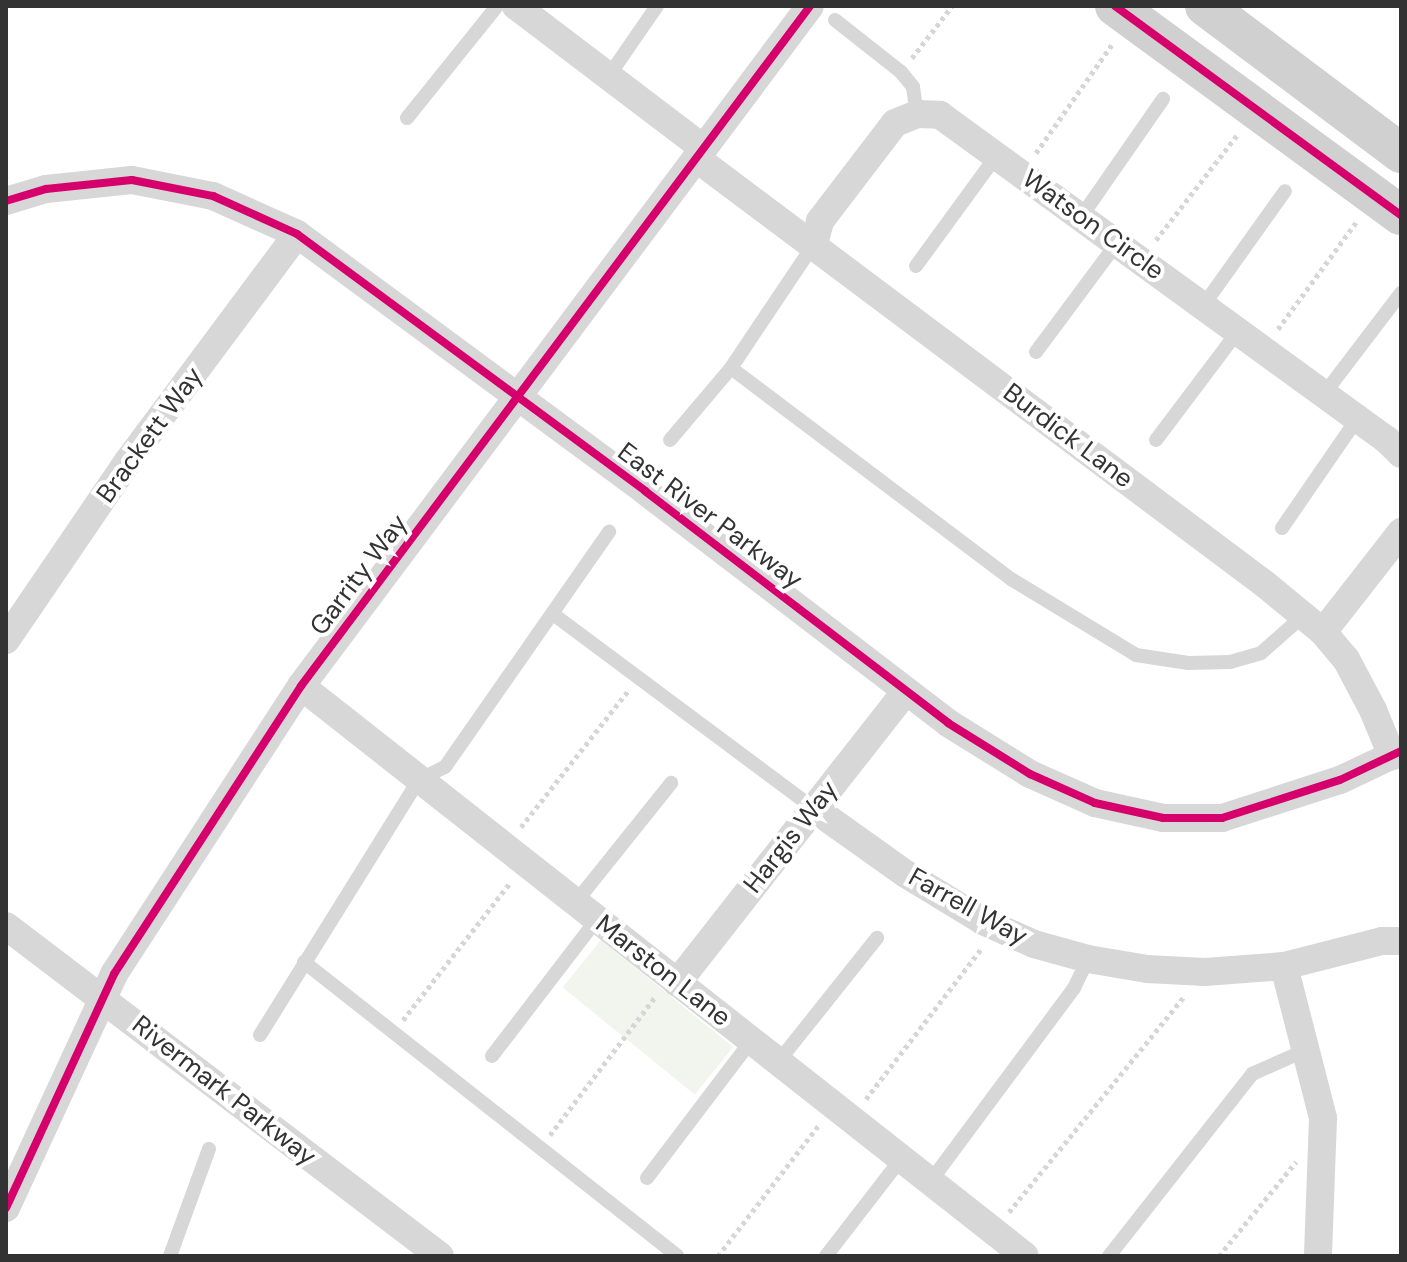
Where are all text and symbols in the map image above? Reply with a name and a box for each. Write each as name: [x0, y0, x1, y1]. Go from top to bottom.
street label: Watson Circle: [1016, 163, 1170, 287]
street label: Brackett Way: [90, 361, 210, 509]
street label: Burdick Lane: [997, 377, 1139, 495]
street label: East River Parkway: [611, 436, 809, 596]
street label: Garrity Way: [304, 509, 414, 641]
street label: Hargis Way: [737, 775, 845, 899]
street label: Farrell Way: [903, 862, 1033, 952]
street label: Marston Lane: [589, 909, 737, 1033]
street label: Rivermark Parkway: [126, 1009, 322, 1173]

